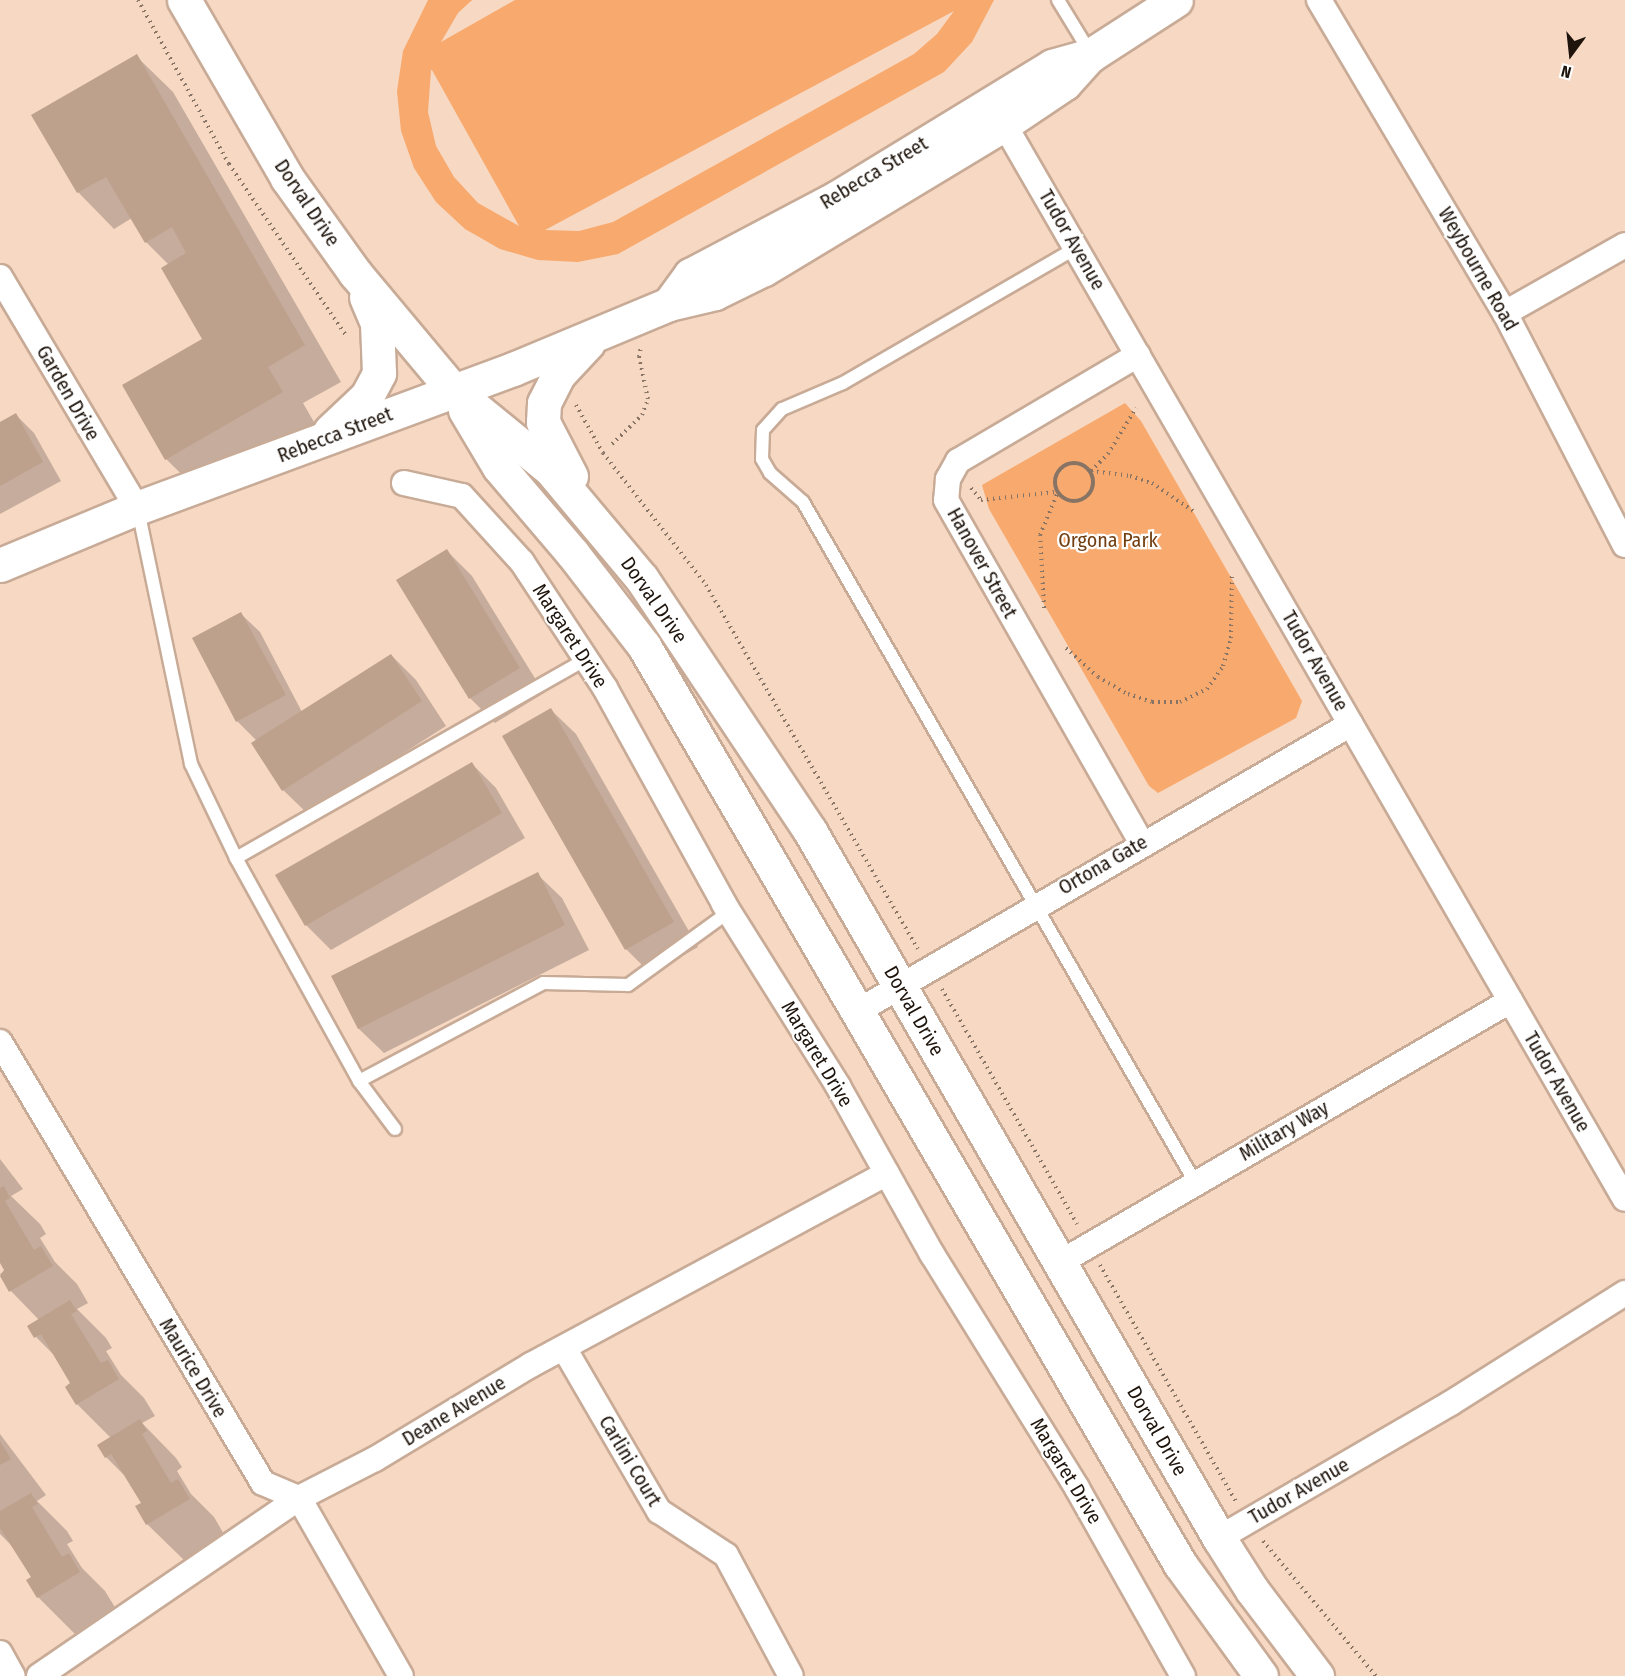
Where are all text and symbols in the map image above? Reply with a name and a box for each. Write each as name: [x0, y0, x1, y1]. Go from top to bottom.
north arrow: [1541, 24, 1601, 84]
text: N: [1559, 61, 1573, 82]
street label: Rebecca Street: [816, 131, 932, 215]
street label: Dorval Drive: [269, 155, 345, 251]
street label: Tudor Avenue: [1034, 186, 1110, 294]
street label: Weybourne Road: [1433, 203, 1523, 335]
street label: Garden Drive: [31, 341, 105, 445]
street label: Rebecca Street: [274, 402, 396, 468]
street label: Hanover Street: [942, 504, 1022, 622]
park label: Orgona Park: [1058, 528, 1158, 552]
street label: Dorval Drive: [616, 552, 692, 648]
street label: Margaret Drive: [527, 579, 613, 693]
street label: Tudor Avenue: [1277, 607, 1353, 715]
street label: Ortona Gate: [1054, 830, 1152, 900]
street label: Dorval Drive: [879, 962, 949, 1060]
street label: Margaret Drive: [776, 997, 858, 1111]
street label: Tudor Avenue: [1519, 1028, 1595, 1136]
street label: Military Way: [1235, 1096, 1333, 1166]
street label: Maurice Drive: [154, 1314, 232, 1422]
street label: Deane Avenue: [398, 1371, 510, 1451]
street label: Dorval Drive: [1122, 1382, 1192, 1480]
street label: Carlini Court: [594, 1411, 666, 1511]
street label: Margaret Drive: [1025, 1414, 1107, 1528]
street label: Tudor Avenue: [1245, 1453, 1353, 1529]

